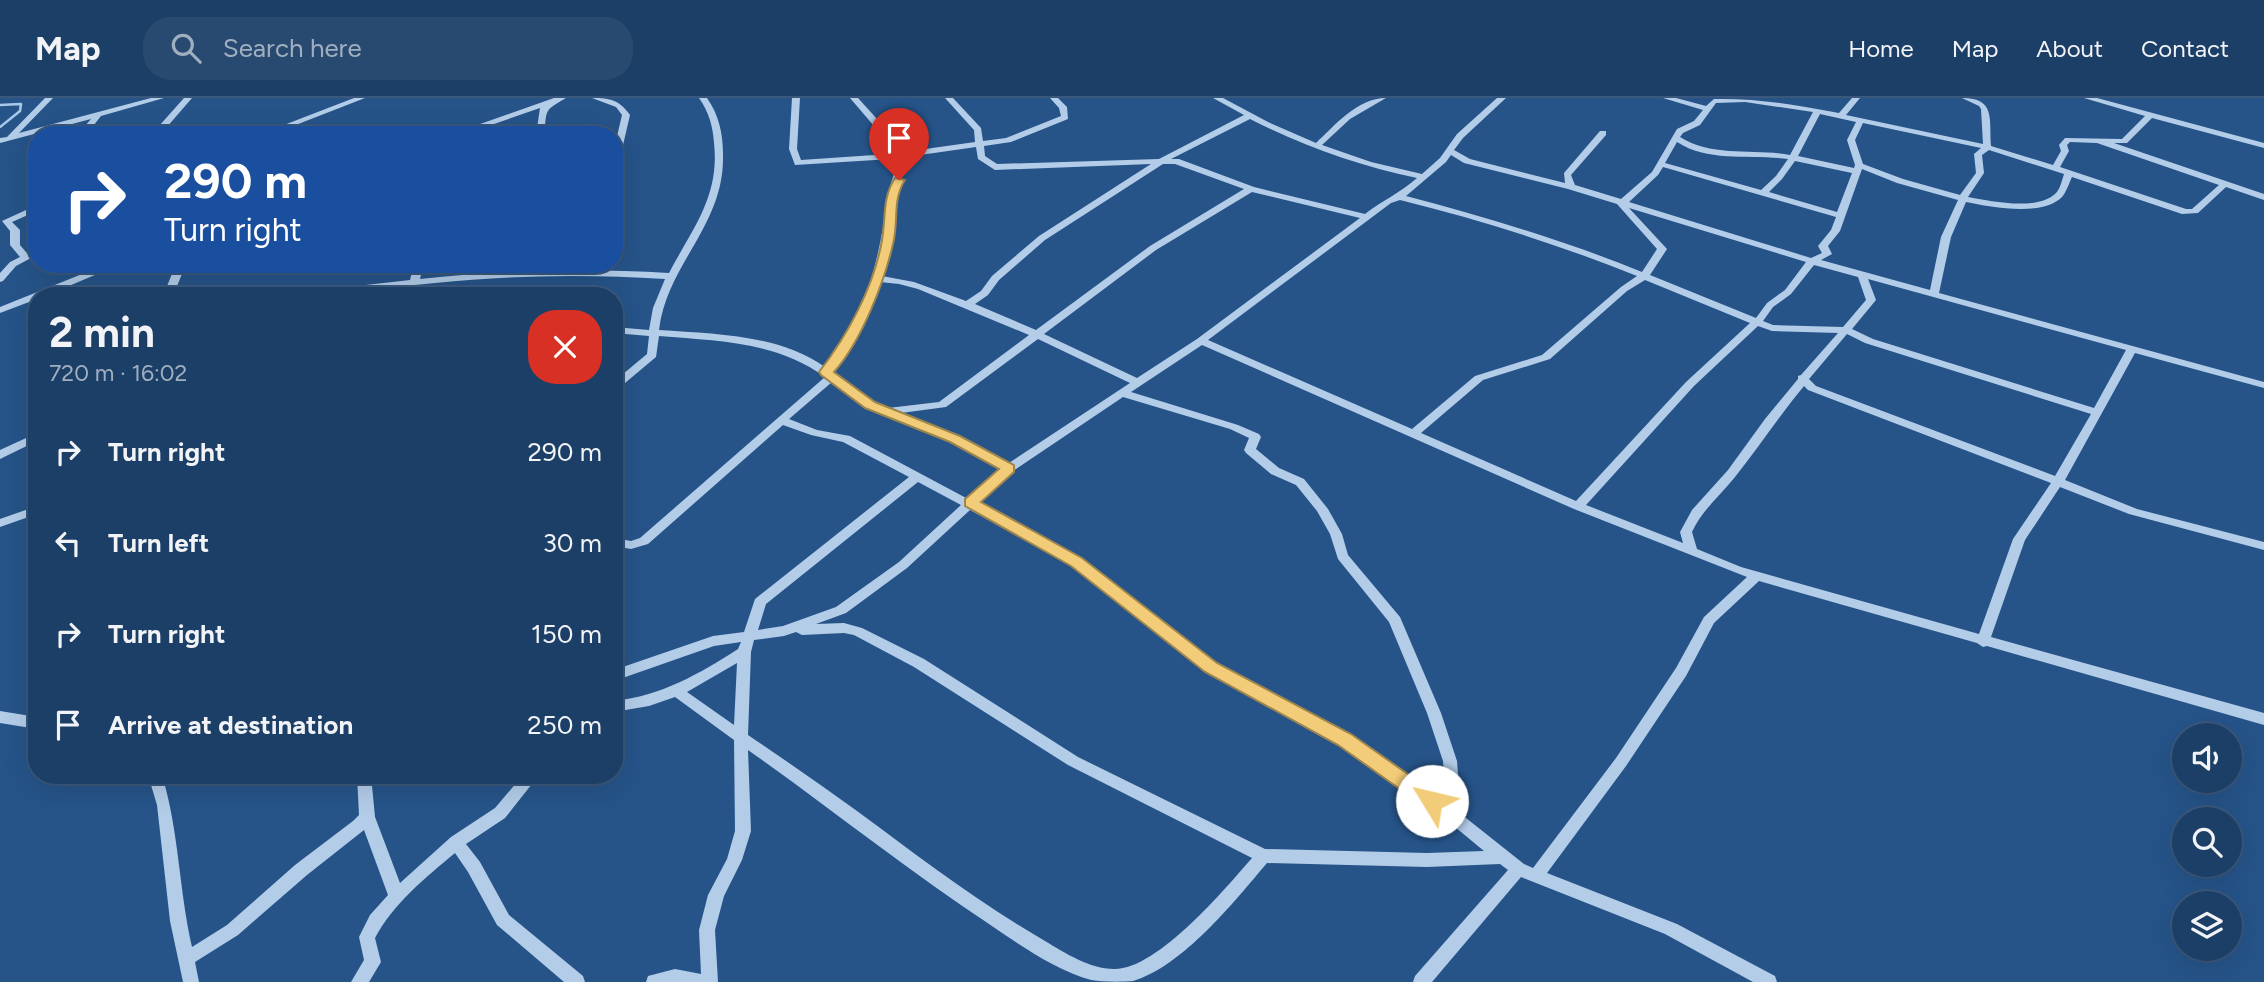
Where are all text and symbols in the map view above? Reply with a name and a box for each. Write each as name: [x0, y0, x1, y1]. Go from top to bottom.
search box: [143, 17, 633, 80]
text: Map: [35, 29, 101, 68]
icon: search: [167, 29, 205, 67]
text: Search here: [223, 32, 362, 64]
text: Home: [1848, 34, 1914, 63]
text: Map: [1952, 34, 1998, 63]
text: About: [2036, 34, 2103, 63]
text: Contact: [2141, 34, 2229, 63]
pin: [869, 108, 929, 180]
icon: arrive: [880, 119, 918, 157]
text: 290 m: [164, 151, 307, 210]
icon: right: [49, 154, 140, 245]
text: Turn right: [164, 211, 302, 249]
text: 2 min: [49, 307, 155, 358]
button: close: [528, 310, 602, 384]
text: 720 m · 16:02: [49, 359, 187, 387]
icon: right: [49, 433, 87, 471]
text: Turn right: [108, 436, 225, 468]
text: 290 m: [528, 436, 602, 468]
icon: left: [49, 524, 87, 562]
text: Turn left: [108, 527, 209, 559]
text: 30 m: [543, 527, 602, 559]
icon: right: [49, 615, 87, 653]
text: Turn right: [108, 618, 225, 650]
text: 150 m: [531, 618, 602, 650]
icon: arrive: [49, 706, 87, 744]
text: Arrive at destination: [108, 709, 353, 741]
text: 250 m: [527, 709, 602, 741]
map controls: [2172, 723, 2242, 961]
button: sound: [2172, 723, 2242, 793]
position arrow: [1395, 764, 1469, 838]
button: search: [2172, 807, 2242, 877]
button: layers: [2172, 891, 2242, 961]

